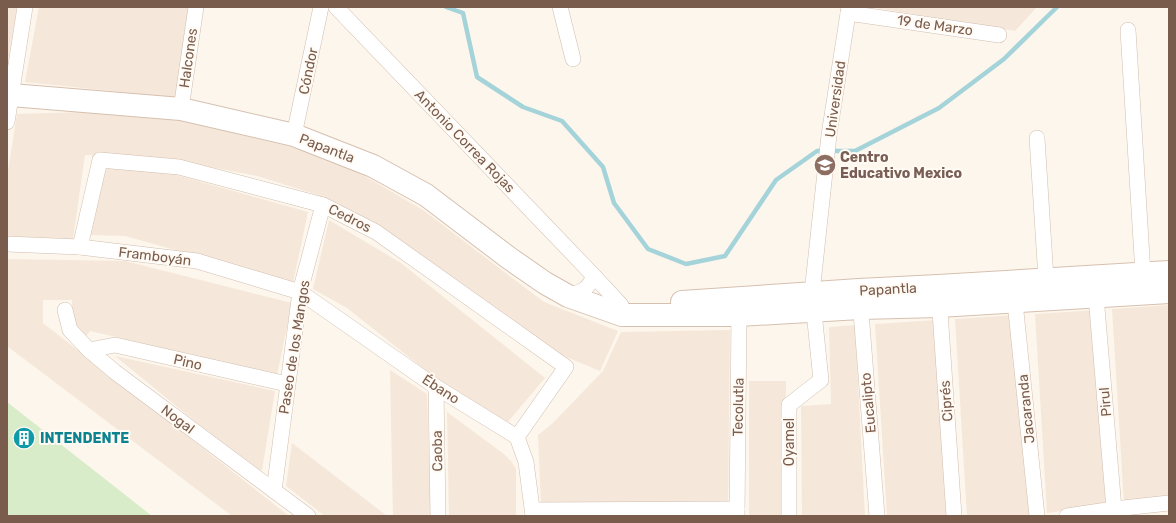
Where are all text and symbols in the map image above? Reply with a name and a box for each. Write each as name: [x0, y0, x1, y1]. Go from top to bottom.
street label: 19 de Marzo: [896, 12, 974, 39]
street label: Halcones: [176, 27, 201, 89]
street label: Cóndor: [295, 45, 322, 96]
street label: Universidad: [822, 60, 849, 139]
street label: Antonio Correa Rojas: [411, 86, 518, 197]
street label: Papantla: [297, 130, 357, 167]
place label: Centro Educativo Mexico: [840, 149, 962, 182]
school or university icon: Centro Educativo Mexico: [812, 152, 838, 178]
street label: Cedros: [325, 200, 374, 236]
street label: Framboyán: [118, 244, 192, 269]
street label: Paseo de los Mangos: [276, 279, 313, 415]
street label: Papantla: [859, 280, 917, 299]
street label: Pino: [172, 351, 204, 374]
street label: Ébano: [419, 370, 463, 408]
street label: Eucalipto: [857, 372, 880, 434]
street label: Jacaranda: [1014, 374, 1039, 444]
street label: Tecolutla: [729, 377, 748, 437]
street label: Ciprés: [937, 380, 956, 422]
street label: Pirul: [1096, 387, 1115, 417]
street label: Nogal: [158, 401, 198, 437]
street label: Oyamel: [781, 418, 798, 466]
building icon: INTENDENTE: [11, 425, 37, 451]
place label: INTENDENTE: [40, 430, 129, 447]
street label: Caoba: [429, 430, 446, 472]

